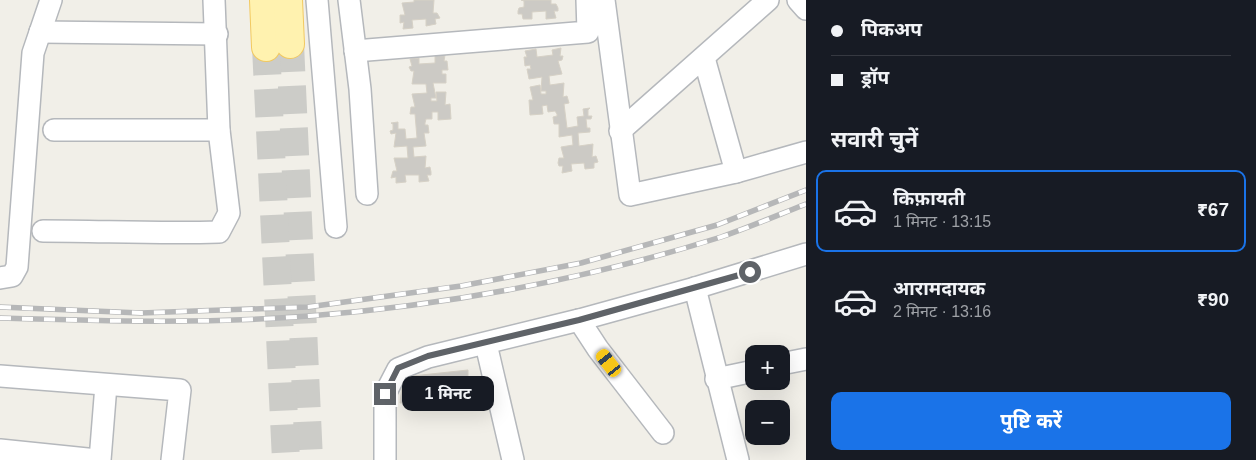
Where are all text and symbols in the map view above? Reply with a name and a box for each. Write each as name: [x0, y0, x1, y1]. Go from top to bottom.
text: पिकअप: [861, 19, 922, 40]
text: ड्रॉप: [861, 67, 889, 88]
text: सवारी चुनें: [831, 127, 918, 152]
text: किफ़ायती: [893, 188, 965, 209]
icon: car: [833, 189, 878, 234]
text: ₹67: [1197, 199, 1229, 220]
text: 1 मिनट · 13:15: [893, 213, 991, 230]
route start: [739, 261, 761, 283]
text: आरामदायक: [893, 278, 985, 299]
icon: car: [833, 279, 878, 324]
text: ₹90: [1197, 289, 1229, 310]
text: 2 मिनट · 13:16: [893, 303, 991, 320]
map controls: [745, 345, 790, 445]
button: +: [745, 345, 790, 390]
car: [593, 347, 624, 379]
callout: 1 मिनट: [402, 376, 495, 412]
route end: [374, 383, 396, 405]
text: 1 मिनट: [425, 385, 471, 402]
button: पुष्टि करें: [831, 392, 1231, 450]
button: −: [745, 400, 790, 445]

